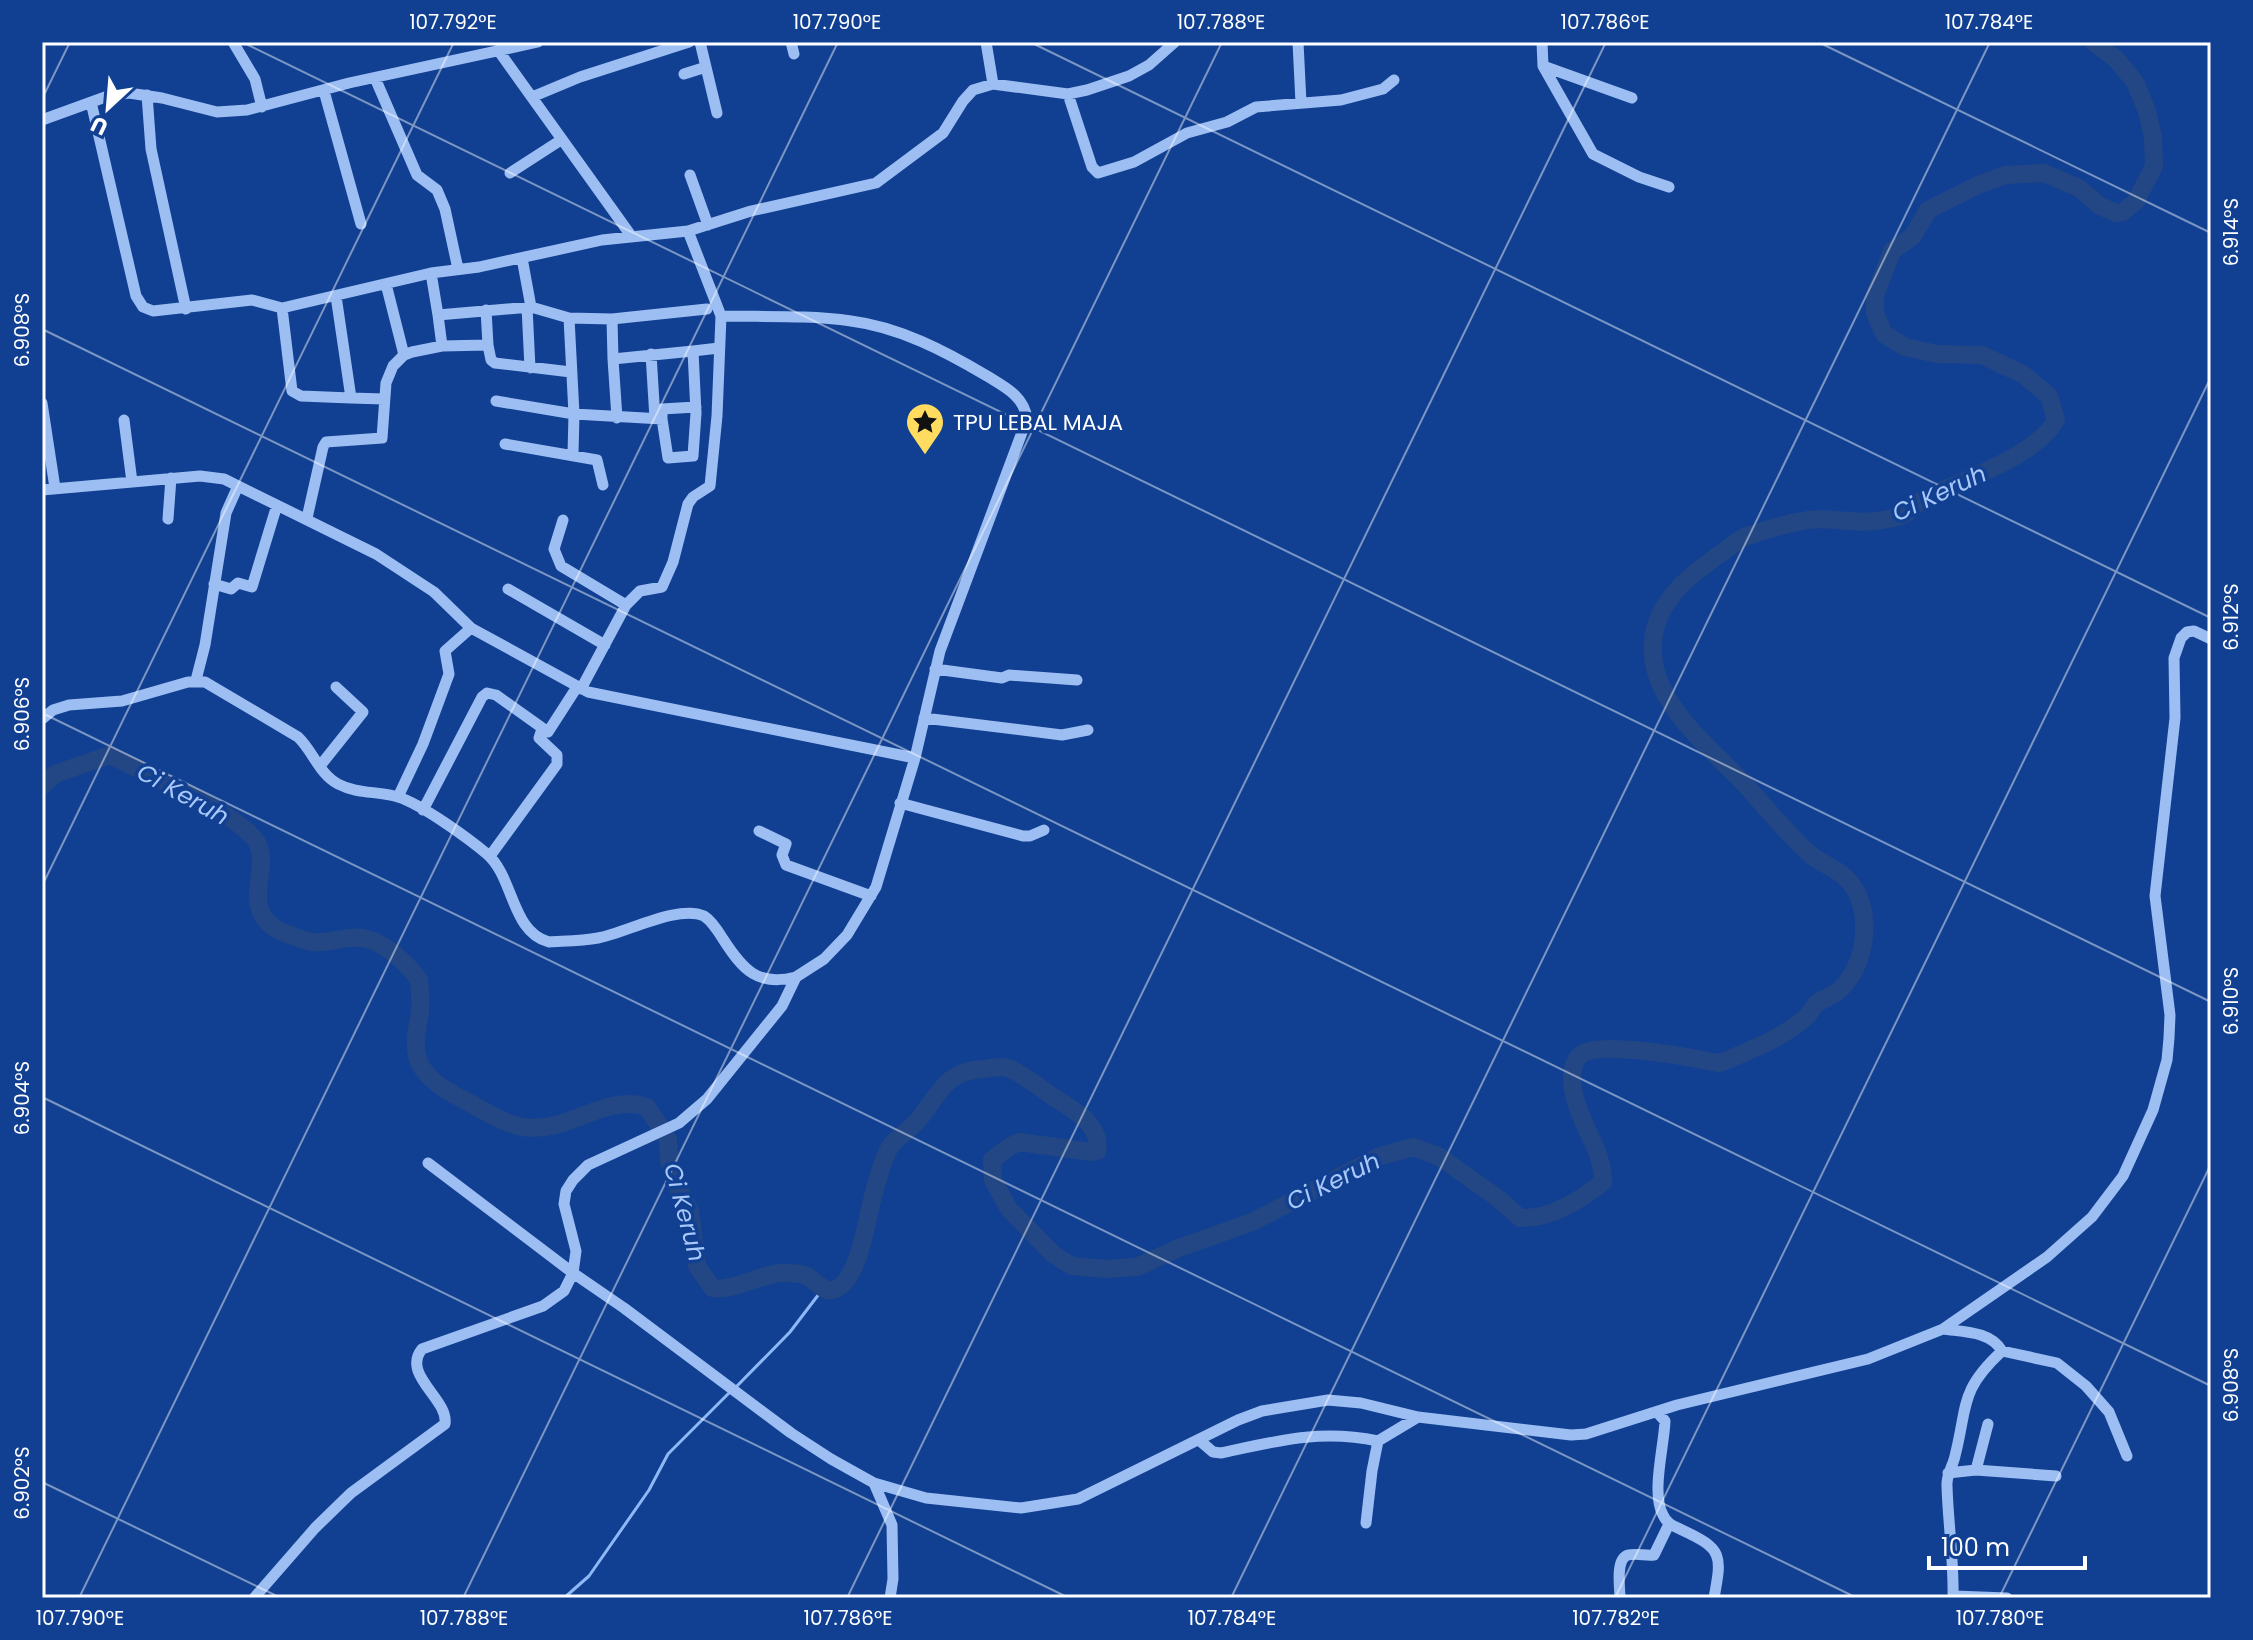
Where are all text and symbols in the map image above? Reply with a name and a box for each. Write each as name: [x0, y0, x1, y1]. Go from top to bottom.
text: 107.792°E: [409, 8, 497, 36]
text: 107.790°E: [793, 8, 881, 36]
text: 107.788°E: [1177, 8, 1265, 36]
text: 107.786°E: [1561, 8, 1649, 36]
text: 107.784°E: [1945, 8, 2033, 36]
north arrow: [68, 68, 148, 148]
text: U: [86, 108, 113, 143]
text: 6.914°S: [2217, 198, 2245, 266]
text: 6.908°S: [8, 293, 36, 367]
place icon: TPU LEBAL MAJA: [904, 401, 946, 456]
place label: TPU LEBAL MAJA: [953, 407, 1123, 438]
water label: Ci Keruh: [1886, 457, 1992, 529]
text: 6.912°S: [2217, 583, 2245, 651]
text: 6.906°S: [8, 677, 36, 751]
water label: Ci Keruh: [131, 755, 235, 833]
text: 6.910°S: [2217, 967, 2245, 1035]
text: 6.904°S: [8, 1061, 36, 1135]
water label: Ci Keruh: [1281, 1144, 1385, 1218]
water label: Ci Keruh: [656, 1159, 714, 1265]
text: 6.908°S: [2217, 1348, 2245, 1422]
text: 6.902°S: [8, 1446, 36, 1520]
scale bar: [1929, 1520, 2085, 1570]
text: 100 m: [1941, 1531, 2010, 1564]
text: 107.790°E: [36, 1604, 124, 1632]
text: 107.788°E: [420, 1604, 508, 1632]
text: 107.786°E: [804, 1604, 892, 1632]
text: 107.784°E: [1188, 1604, 1276, 1632]
text: 107.782°E: [1572, 1604, 1660, 1632]
text: 107.780°E: [1956, 1604, 2044, 1632]

